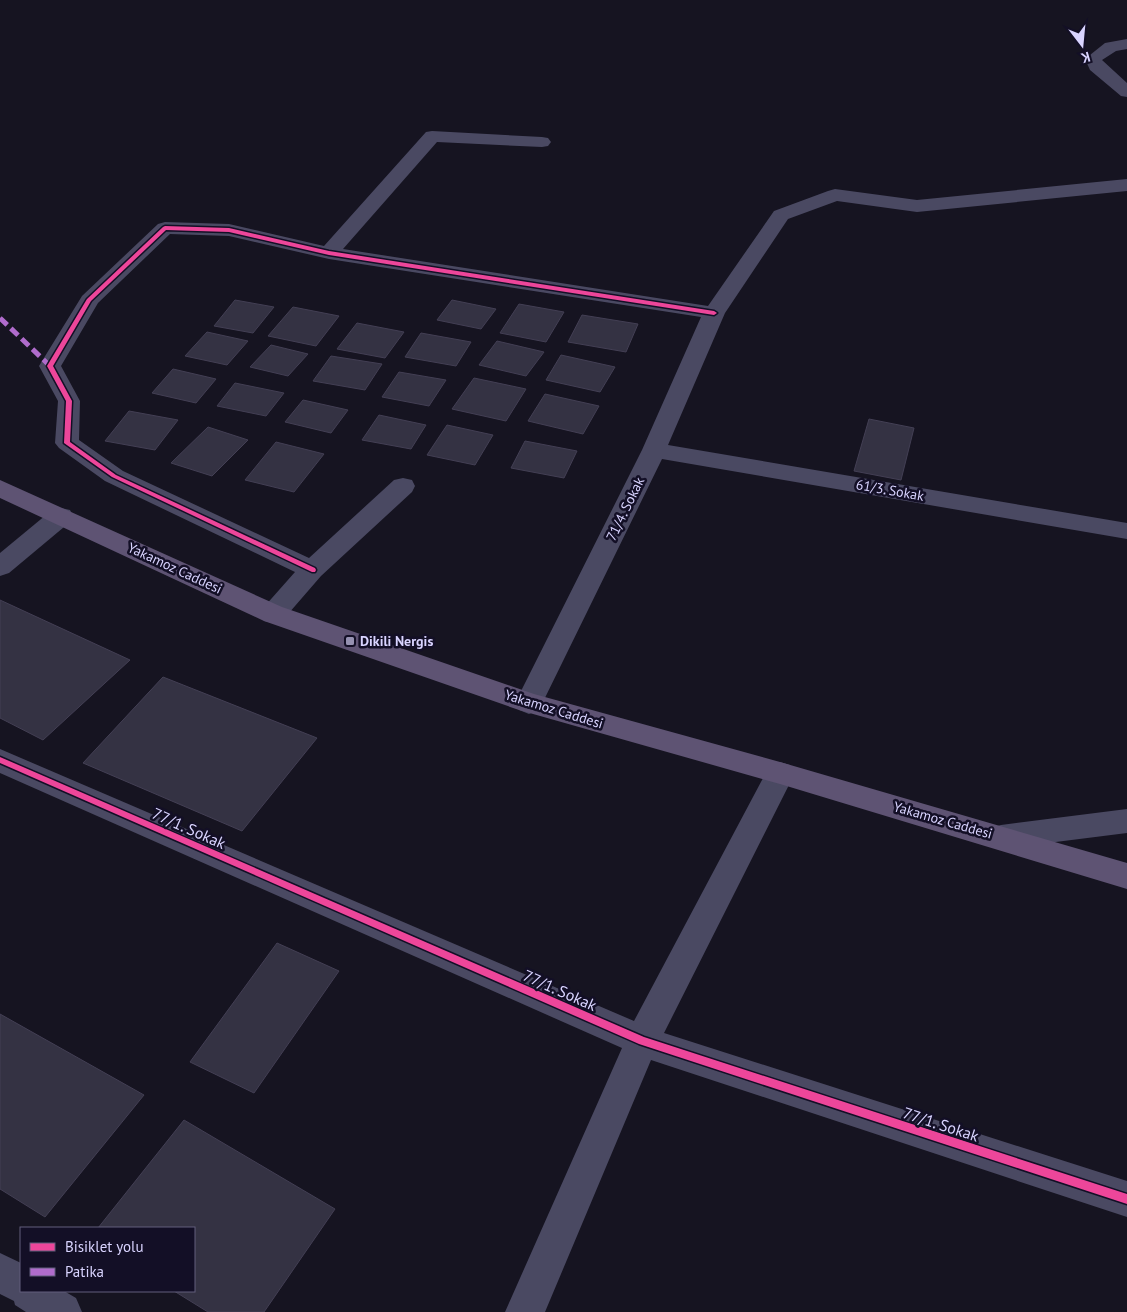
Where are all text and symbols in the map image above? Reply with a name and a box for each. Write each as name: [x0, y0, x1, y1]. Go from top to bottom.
north arrow: [1057, 20, 1107, 70]
text: K: [1079, 48, 1092, 67]
street label: 71/4. Sokak: [602, 474, 648, 544]
street label: 61/3. Sokak: [855, 475, 926, 505]
street label: Yakamoz Caddesi: [125, 538, 225, 598]
place label: Dikili Nergis: [360, 632, 433, 650]
marker: Dikili Nergis: [344, 635, 356, 647]
street label: Yakamoz Caddesi: [503, 685, 605, 733]
street label: Yakamoz Caddesi: [891, 797, 995, 843]
street label: 77/1. Sokak: [149, 803, 229, 853]
street label: 77/1. Sokak: [520, 965, 600, 1015]
street label: 77/1. Sokak: [901, 1102, 982, 1146]
legend: [20, 1227, 195, 1292]
text: Bisiklet yolu: [65, 1237, 144, 1256]
text: Patika: [65, 1262, 104, 1281]

